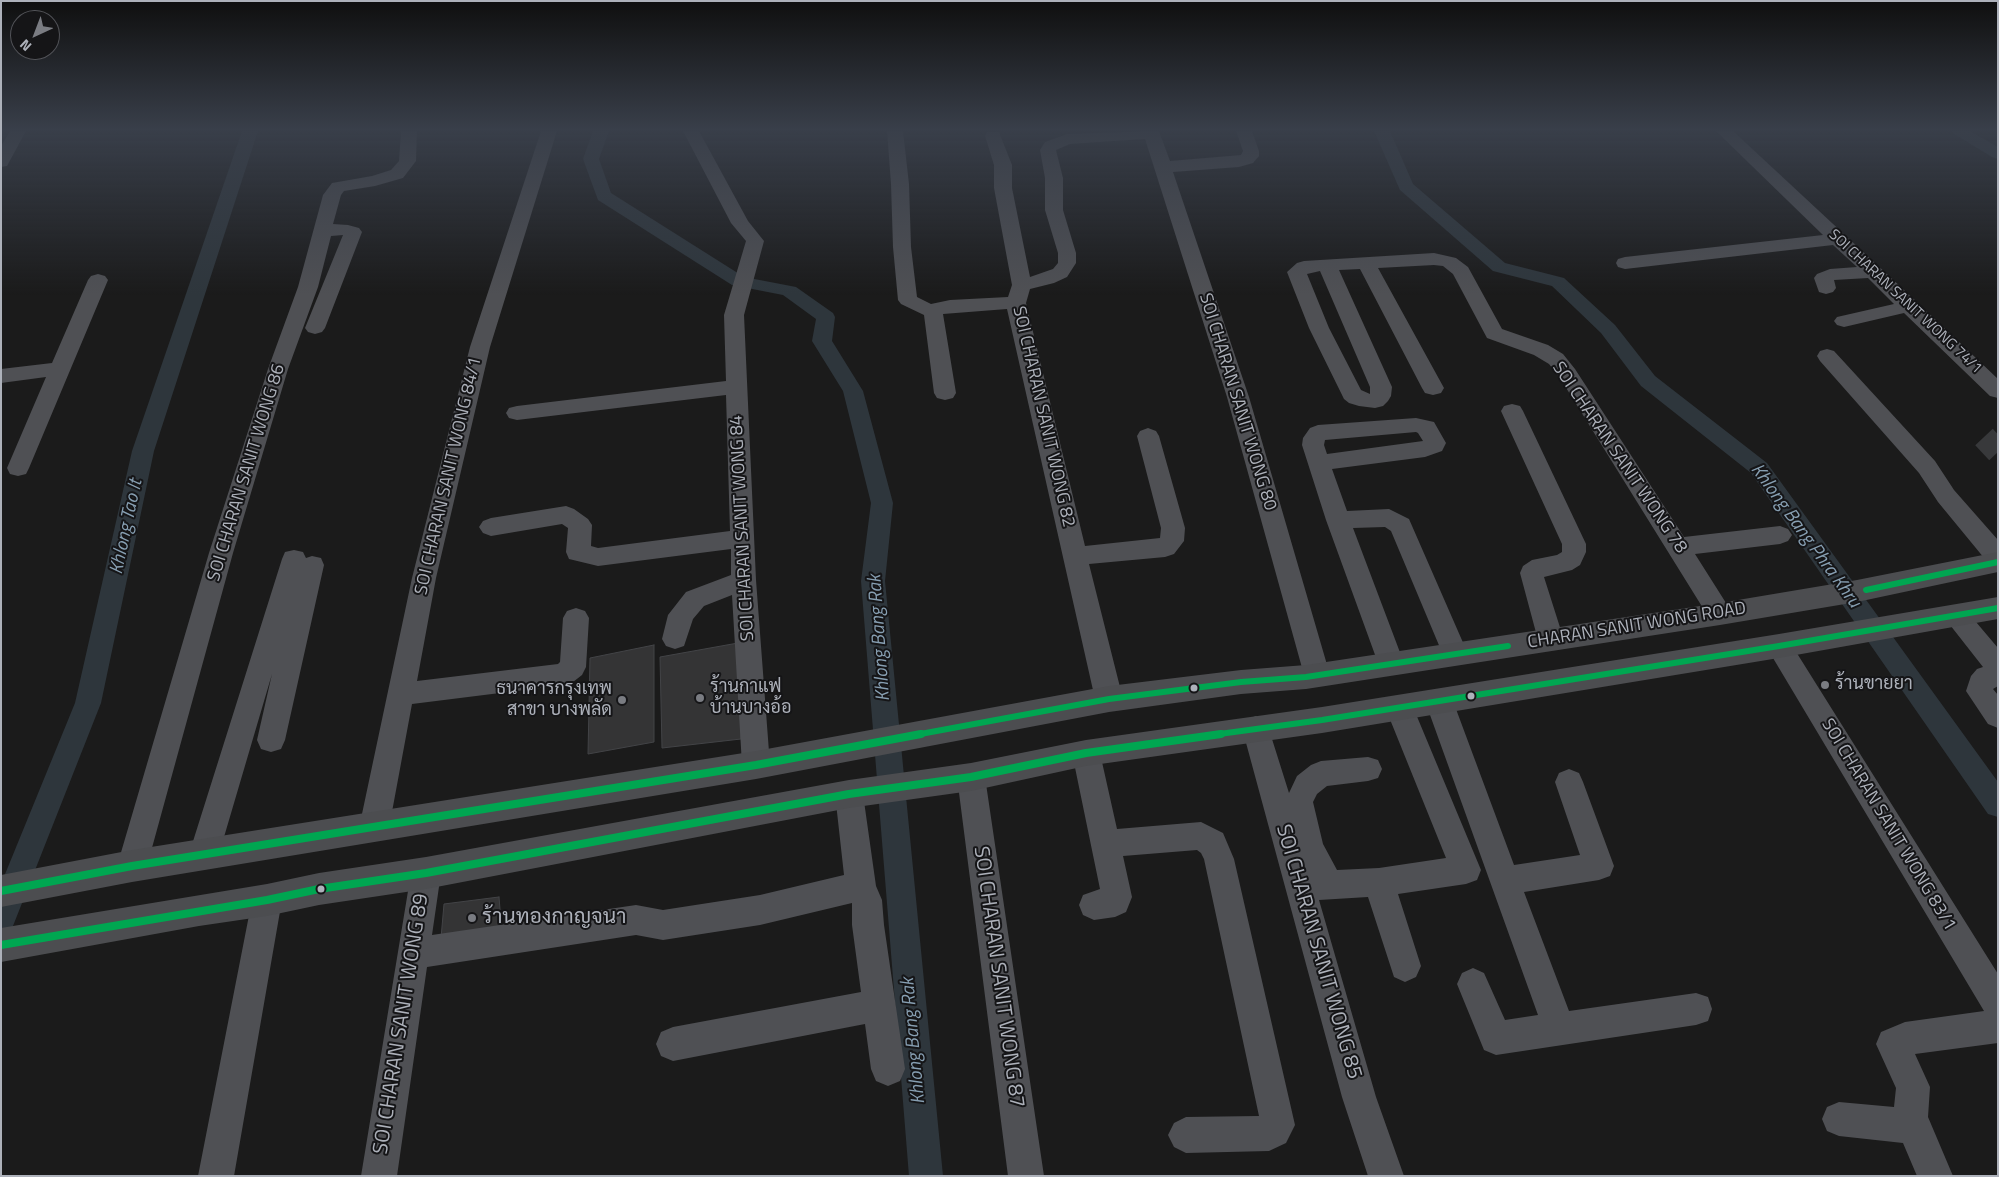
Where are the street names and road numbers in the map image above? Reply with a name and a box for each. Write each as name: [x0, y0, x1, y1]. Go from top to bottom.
street label: SOI CHARAN SANIT WONG 74/1: [1825, 226, 1985, 378]
street label: SOI CHARAN SANIT WONG 80: [1194, 291, 1280, 513]
street label: SOI CHARAN SANIT WONG 82: [1007, 304, 1079, 530]
street label: SOI CHARAN SANIT WONG 84/1: [411, 355, 487, 597]
street label: SOI CHARAN SANIT WONG 78: [1547, 358, 1691, 558]
street label: SOI CHARAN SANIT WONG 86: [204, 362, 290, 584]
street label: SOI CHARAN SANIT WONG 84: [726, 415, 760, 641]
street label: CHARAN SANIT WONG ROAD: [1526, 598, 1748, 654]
street label: SOI CHARAN SANIT WONG 83/1: [1816, 715, 1960, 935]
street label: SOI CHARAN SANIT WONG 85: [1270, 822, 1366, 1082]
street label: SOI CHARAN SANIT WONG 87: [967, 845, 1029, 1109]
street label: SOI CHARAN SANIT WONG 89: [369, 892, 435, 1156]

